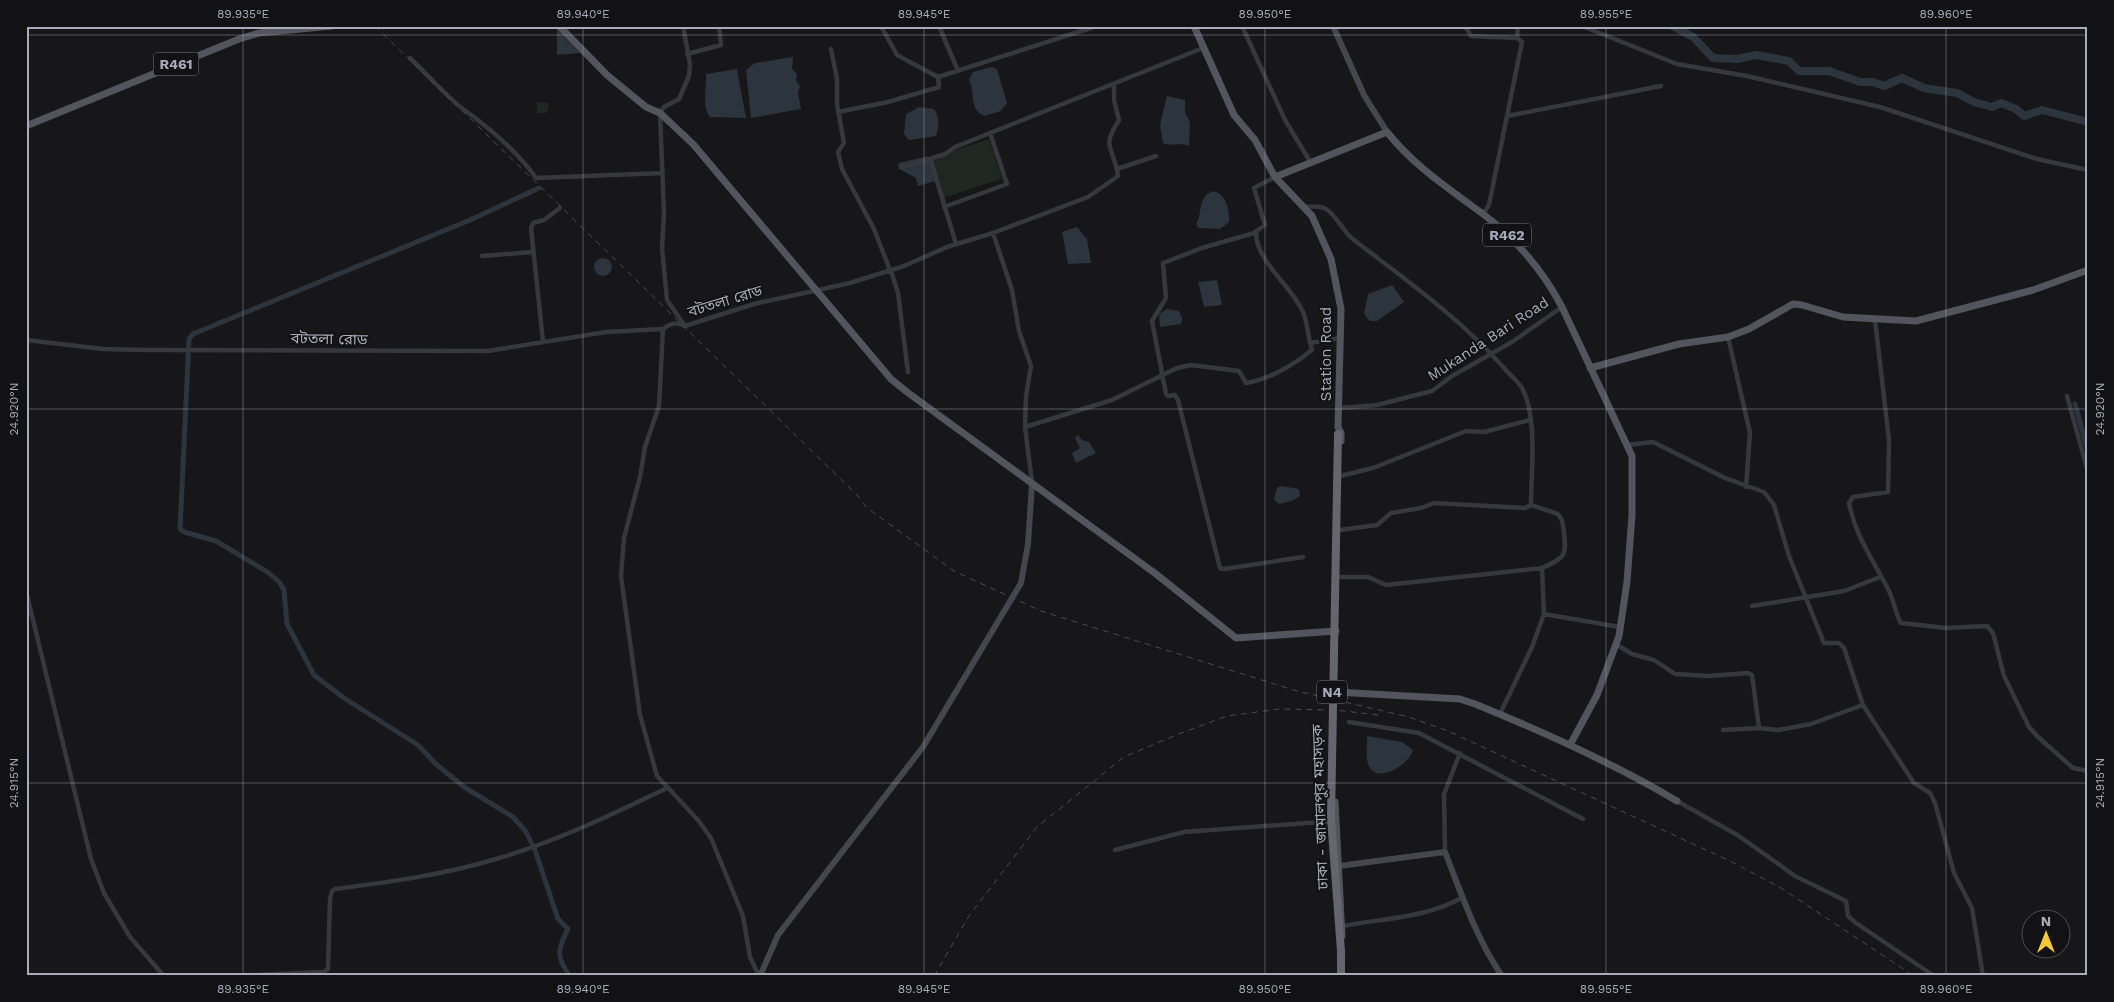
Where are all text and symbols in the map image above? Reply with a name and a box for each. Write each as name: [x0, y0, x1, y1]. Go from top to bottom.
text: 89.935°E: [217, 7, 269, 21]
text: 89.940°E: [556, 7, 610, 21]
text: 89.945°E: [898, 7, 951, 21]
text: 89.950°E: [1239, 7, 1292, 21]
text: 89.955°E: [1580, 7, 1633, 21]
text: 89.960°E: [1919, 7, 1973, 21]
road number: R461: [154, 52, 198, 76]
road number: R462: [1483, 224, 1531, 246]
street label: বটতলা রোড: [685, 281, 765, 321]
street label: Mukanda Bari Road: [1424, 293, 1552, 385]
street label: Station Road: [1317, 307, 1335, 401]
street label: বটতলা রোড: [289, 329, 368, 349]
text: 24.920°N: [7, 382, 21, 436]
text: 24.920°N: [2093, 382, 2107, 436]
road number: N4: [1317, 680, 1347, 704]
street label: ঢাকা - জামালপুর মহাসড়ক: [1308, 723, 1332, 891]
text: 24.915°N: [7, 758, 21, 808]
text: 24.915°N: [2093, 758, 2107, 808]
north arrow: [2022, 910, 2072, 960]
text: N: [2041, 913, 2051, 929]
text: 89.935°E: [217, 982, 269, 996]
text: 89.940°E: [556, 982, 610, 996]
text: 89.945°E: [898, 982, 951, 996]
text: 89.950°E: [1239, 982, 1292, 996]
text: 89.955°E: [1580, 982, 1633, 996]
text: 89.960°E: [1919, 982, 1973, 996]

